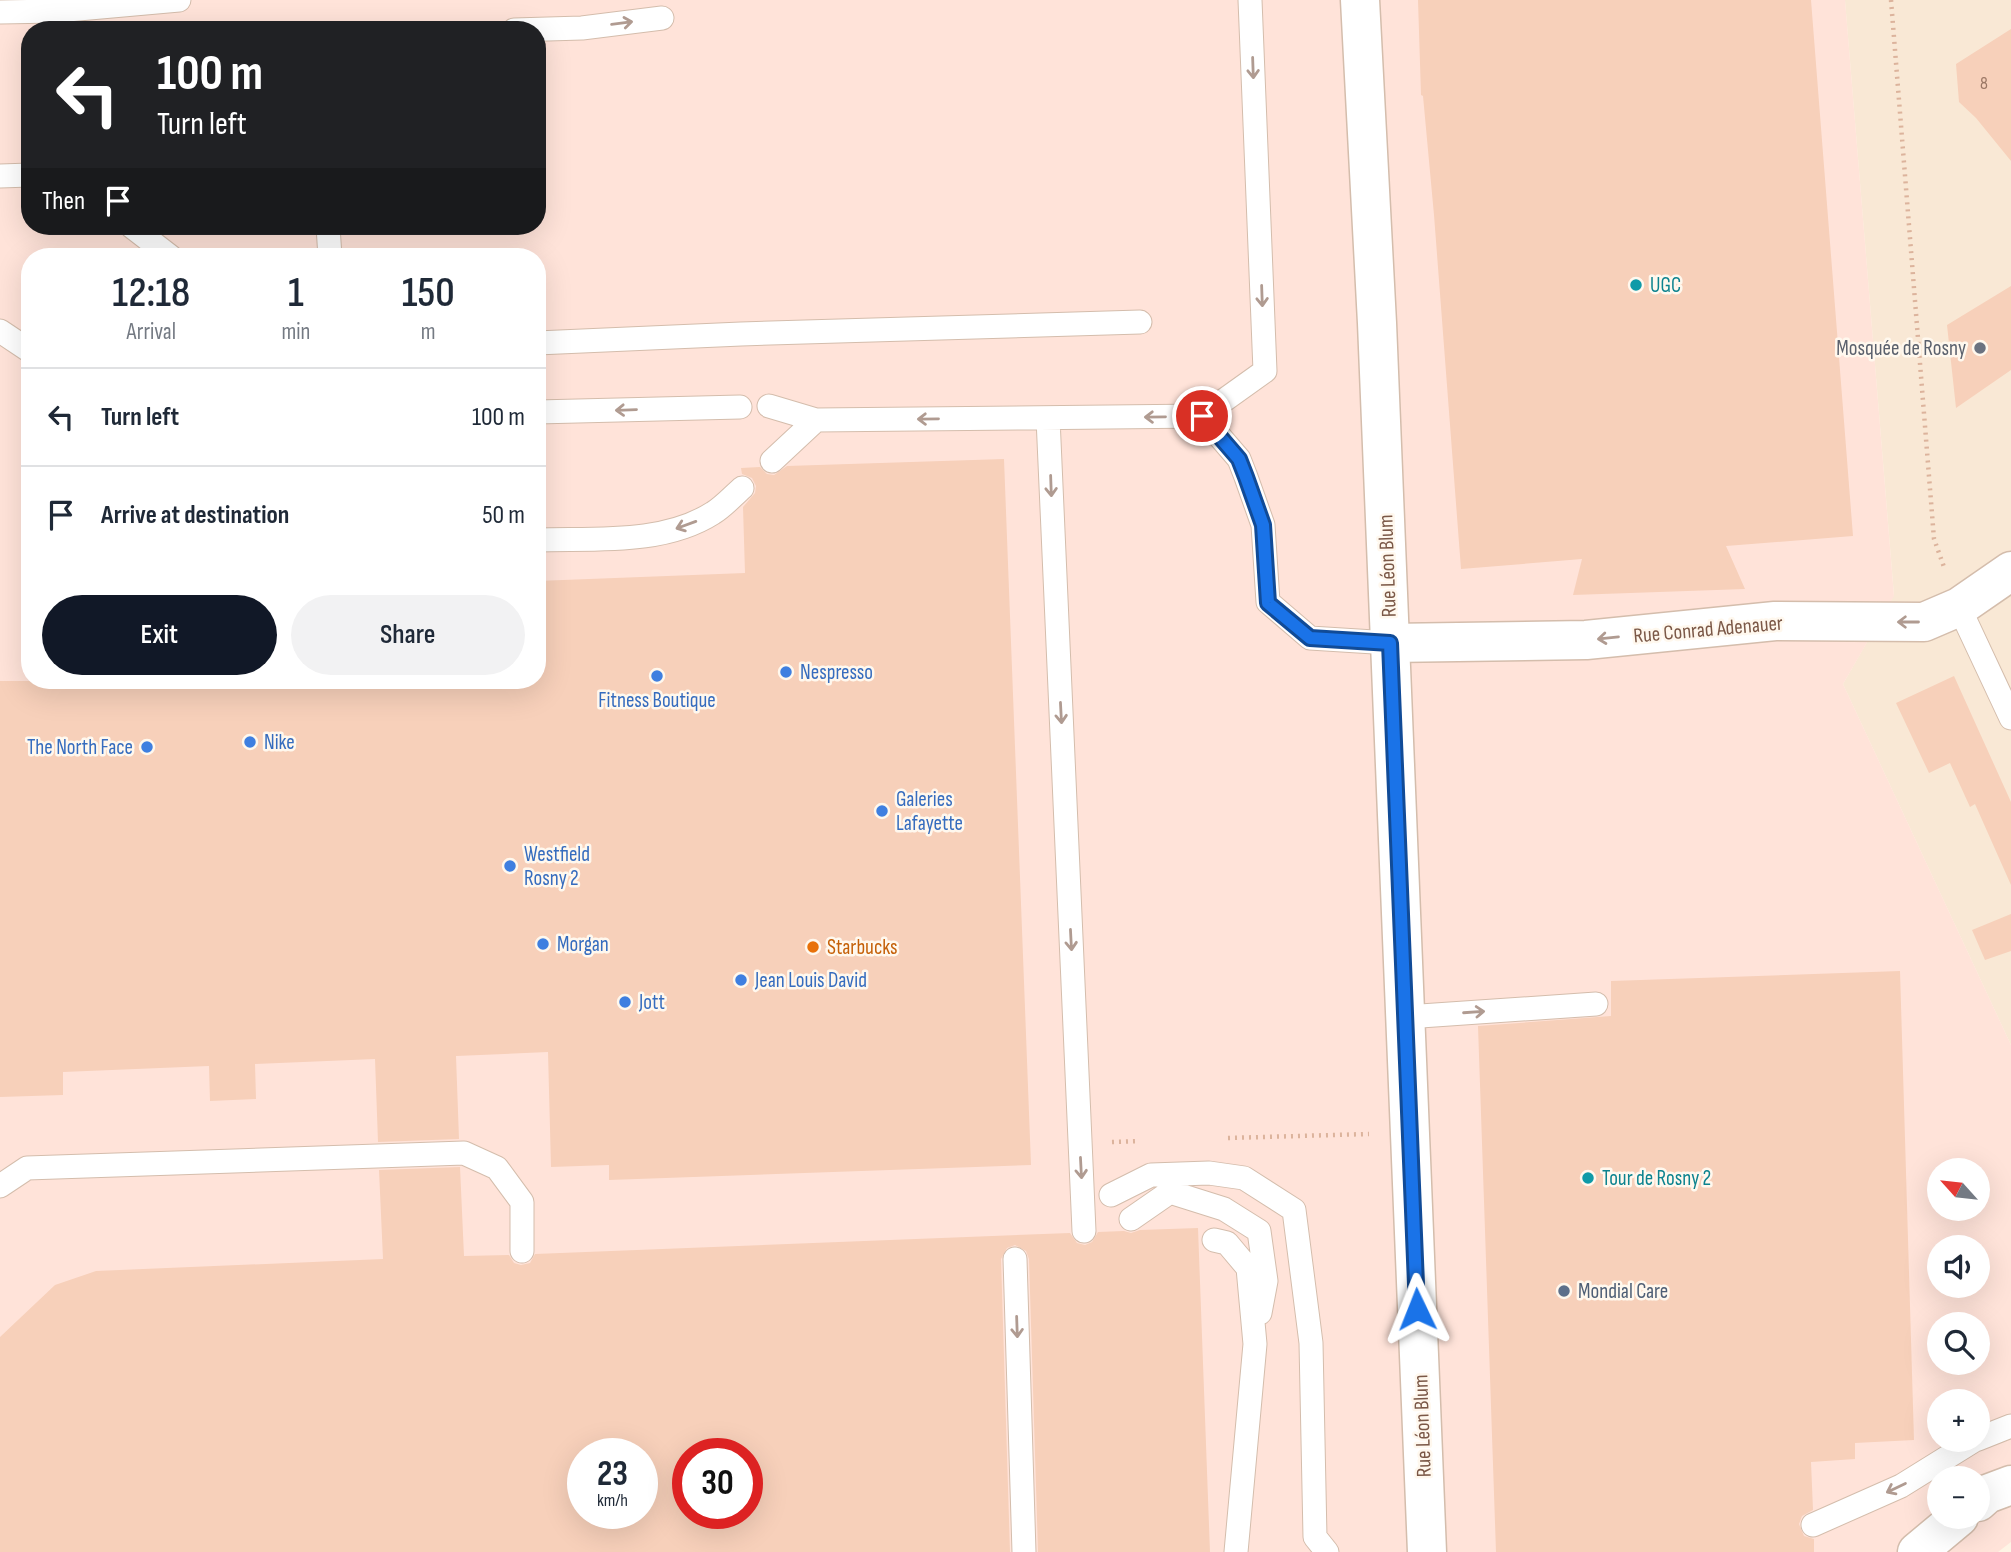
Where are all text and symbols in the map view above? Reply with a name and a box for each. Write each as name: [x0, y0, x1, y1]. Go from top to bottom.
one-way arrow: [611, 16, 633, 29]
text: 100 m: [157, 45, 263, 104]
icon: left: [42, 49, 133, 140]
one-way arrow: [1246, 56, 1259, 79]
house number: 8: [1980, 73, 1988, 94]
text: Turn left: [157, 105, 247, 144]
icon: arrive: [99, 182, 137, 220]
text: Then: [42, 186, 85, 217]
text: 12:18: [112, 268, 190, 319]
text: 1: [288, 268, 304, 319]
text: 150: [402, 268, 455, 319]
place label: UGC: [1650, 273, 1681, 298]
marker: UGC: [1628, 277, 1644, 293]
one-way arrow: [1255, 284, 1268, 307]
text: Arrival: [127, 318, 176, 346]
text: min: [281, 318, 310, 346]
text: m: [421, 318, 436, 346]
place label: Mosquée de Rosny: [1836, 336, 1966, 361]
marker: Mosquée de Rosny: [1972, 340, 1988, 356]
pin: [1172, 386, 1232, 446]
icon: arrive: [1183, 397, 1221, 435]
icon: left: [42, 398, 80, 436]
text: Turn left: [101, 402, 179, 433]
text: 100 m: [472, 402, 525, 433]
one-way arrow: [615, 403, 638, 416]
one-way arrow: [1144, 410, 1167, 424]
one-way arrow: [916, 412, 939, 426]
one-way arrow: [1044, 474, 1057, 497]
icon: arrive: [42, 496, 80, 534]
text: Arrive at destination: [101, 500, 289, 531]
text: 50 m: [482, 500, 525, 531]
street label: Rue Léon Blum: [1373, 514, 1402, 618]
one-way arrow: [675, 519, 697, 532]
button: Exit: [42, 595, 277, 675]
button: Share: [291, 595, 525, 675]
street label: Rue Conrad Adenauer: [1632, 611, 1784, 648]
one-way arrow: [1897, 615, 1920, 629]
one-way arrow: [1598, 631, 1620, 644]
place label: Nespresso: [800, 660, 873, 685]
marker: Nespresso: [778, 664, 794, 680]
marker: Fitness Boutique: [649, 668, 665, 684]
place label: Fitness Boutique: [598, 688, 716, 713]
one-way arrow: [1054, 701, 1067, 724]
place label: Nike: [264, 730, 295, 755]
marker: Nike: [242, 734, 258, 750]
place label: The North Face: [27, 735, 133, 760]
marker: The North Face: [139, 739, 155, 755]
place label: Galeries Lafayette: [896, 787, 963, 836]
marker: Galeries Lafayette: [874, 803, 890, 819]
place label: Westfield Rosny 2: [524, 842, 590, 891]
marker: Westfield Rosny 2: [502, 858, 518, 874]
one-way arrow: [1064, 929, 1077, 952]
place label: Morgan: [557, 932, 609, 957]
place label: Starbucks: [827, 935, 898, 960]
marker: Morgan: [535, 936, 551, 952]
marker: Starbucks: [805, 939, 821, 955]
place label: Jean Louis David: [754, 968, 867, 993]
marker: Jean Louis David: [733, 972, 749, 988]
place label: Jott: [638, 990, 665, 1015]
marker: Jott: [617, 994, 633, 1010]
one-way arrow: [1462, 1005, 1485, 1018]
one-way arrow: [1075, 1156, 1088, 1179]
north arrow: [1927, 1158, 1990, 1222]
map controls: [1927, 1158, 1990, 1529]
place label: Tour de Rosny 2: [1602, 1166, 1711, 1191]
marker: Tour de Rosny 2: [1580, 1170, 1596, 1186]
button: sound: [1927, 1235, 1990, 1298]
position arrow: [1380, 1272, 1454, 1346]
place label: Mondial Care: [1578, 1279, 1668, 1304]
marker: Mondial Care: [1556, 1283, 1572, 1299]
button: search: [1927, 1312, 1990, 1375]
one-way arrow: [1010, 1316, 1024, 1339]
street label: Rue Léon Blum: [1408, 1374, 1437, 1478]
button: +: [1927, 1389, 1990, 1452]
speed limit sign: 30: [672, 1438, 763, 1529]
text: 23: [597, 1453, 628, 1496]
button: −: [1927, 1466, 1990, 1529]
one-way arrow: [1886, 1482, 1907, 1495]
text: km/h: [597, 1490, 628, 1511]

